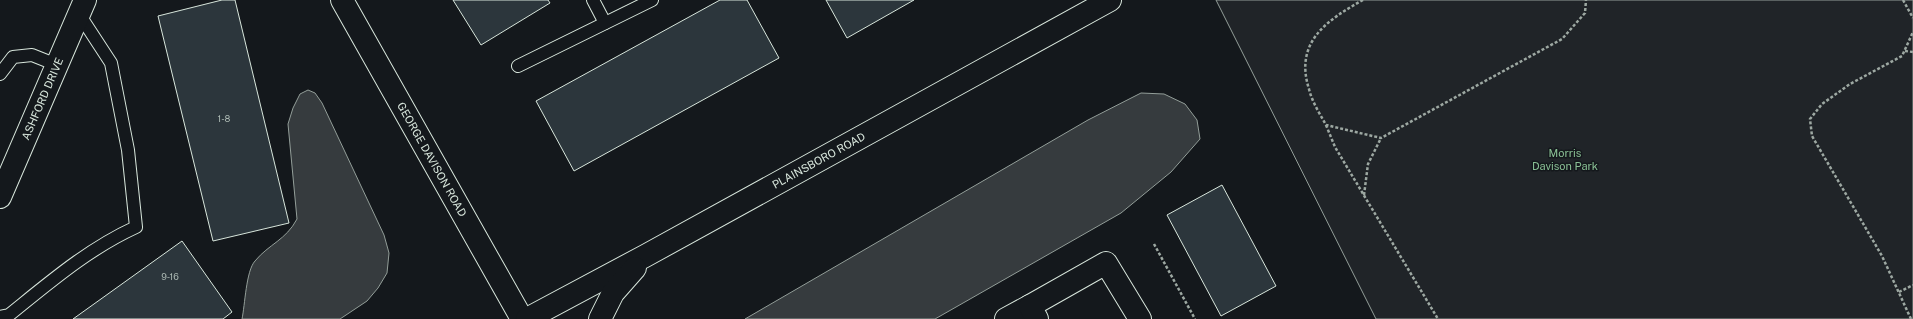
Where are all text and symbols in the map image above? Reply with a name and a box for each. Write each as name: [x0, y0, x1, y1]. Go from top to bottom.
street label: ASHFORD DRIVE: [19, 56, 65, 142]
street label: GEORGE DAVISON ROAD: [395, 100, 469, 219]
house number: 1-8: [218, 113, 231, 124]
street label: PLAINSBORO ROAD: [770, 130, 867, 191]
park label: Morris Davison Park: [1532, 147, 1598, 172]
house number: 9-16: [161, 271, 179, 282]

